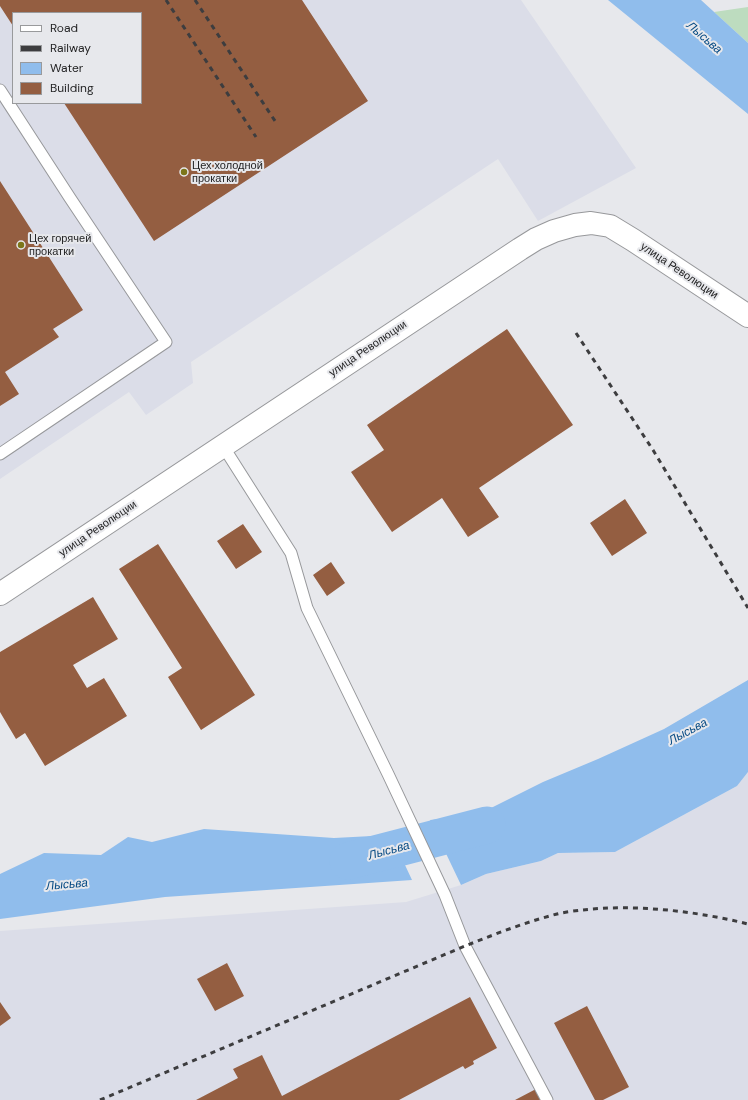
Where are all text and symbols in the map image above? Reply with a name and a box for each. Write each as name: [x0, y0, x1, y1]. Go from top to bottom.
legend: [12, 12, 142, 104]
water label: Лысьва: [683, 19, 725, 57]
text: Road: [50, 20, 78, 36]
text: Railway: [50, 40, 91, 56]
text: Water: [50, 60, 83, 76]
text: Building: [50, 80, 94, 96]
place label: Цех холодной прокатки: [192, 159, 263, 185]
marker: Цех холодной прокатки: [179, 167, 189, 177]
place label: Цех горячей прокатки: [29, 232, 91, 258]
marker: Цех горячей прокатки: [16, 240, 26, 250]
street label: улица Революции: [638, 240, 720, 302]
street label: улица Революции: [327, 318, 409, 380]
street label: улица Революции: [57, 498, 139, 560]
water label: Лысьва: [666, 716, 710, 748]
water label: Лысьва: [367, 839, 411, 863]
water label: Лысьва: [45, 876, 89, 894]

